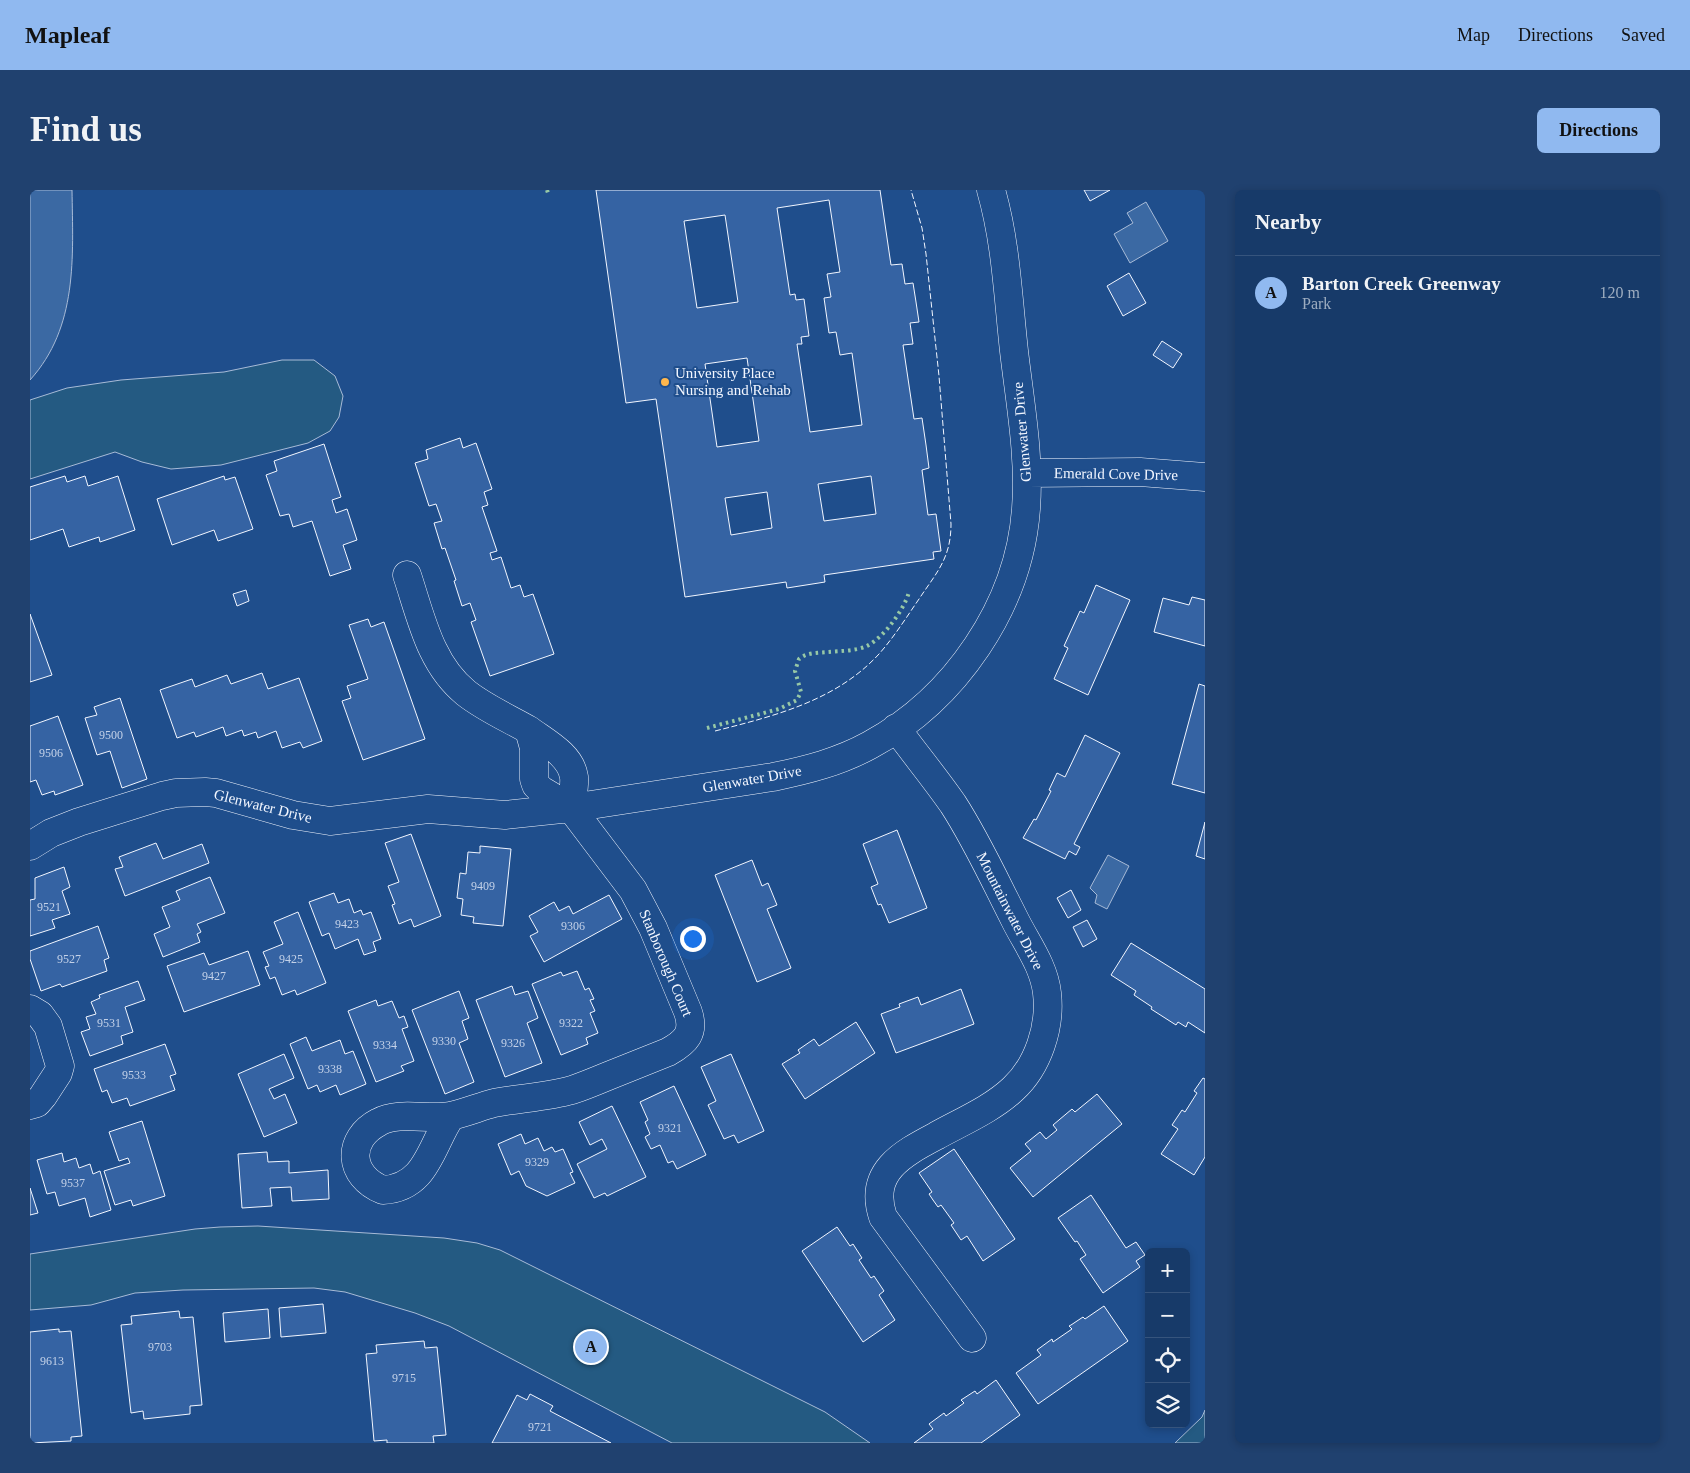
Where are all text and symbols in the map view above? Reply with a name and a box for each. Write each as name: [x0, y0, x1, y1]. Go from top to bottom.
text: Mapleaf: [25, 22, 110, 48]
text: Map: [1457, 25, 1490, 45]
text: Directions: [1518, 25, 1593, 45]
text: Saved: [1621, 25, 1665, 45]
button: Directions: [1537, 108, 1660, 153]
text: Find us: [30, 110, 142, 149]
text: Nearby: [1255, 210, 1322, 234]
text: Barton Creek Greenway: [1302, 273, 1501, 294]
text: A: [1265, 284, 1277, 301]
text: 120 m: [1600, 284, 1640, 301]
text: Park: [1302, 295, 1331, 312]
place label: University Place Nursing and Rehab: [675, 365, 791, 398]
marker: University Place Nursing and Rehab: [659, 376, 671, 388]
street label: Glenwater Drive: [1010, 381, 1034, 483]
street label: Emerald Cove Drive: [1054, 465, 1179, 483]
house number: 9500: [99, 728, 123, 742]
house number: 9506: [39, 746, 63, 760]
street label: Glenwater Drive: [701, 762, 803, 796]
street label: Glenwater Drive: [212, 786, 314, 826]
street label: Mountainwater Drive: [973, 850, 1047, 973]
house number: 9409: [471, 879, 495, 893]
house number: 9521: [37, 900, 61, 914]
street label: Stanborough Court: [636, 907, 696, 1020]
house number: 9423: [335, 917, 359, 931]
house number: 9306: [561, 919, 585, 933]
your location: [680, 926, 706, 952]
house number: 9527: [57, 952, 81, 966]
house number: 9425: [279, 952, 303, 966]
house number: 9427: [202, 969, 226, 983]
house number: 9531: [97, 1016, 121, 1030]
house number: 9322: [559, 1016, 583, 1030]
house number: 9330: [432, 1034, 456, 1048]
house number: 9326: [501, 1036, 525, 1050]
house number: 9334: [373, 1038, 397, 1052]
house number: 9338: [318, 1062, 342, 1076]
house number: 9533: [122, 1068, 146, 1082]
house number: 9321: [658, 1121, 682, 1135]
house number: 9329: [525, 1155, 549, 1169]
house number: 9537: [61, 1176, 85, 1190]
map controls: [1145, 1248, 1190, 1428]
button: +: [1145, 1248, 1190, 1293]
button: −: [1145, 1293, 1190, 1338]
pin: A: [575, 1328, 607, 1366]
button: locate: [1145, 1338, 1190, 1383]
house number: 9703: [148, 1340, 172, 1354]
house number: 9613: [40, 1354, 64, 1368]
house number: 9715: [392, 1371, 416, 1385]
button: layers: [1145, 1383, 1190, 1428]
house number: 9721: [528, 1420, 552, 1434]

